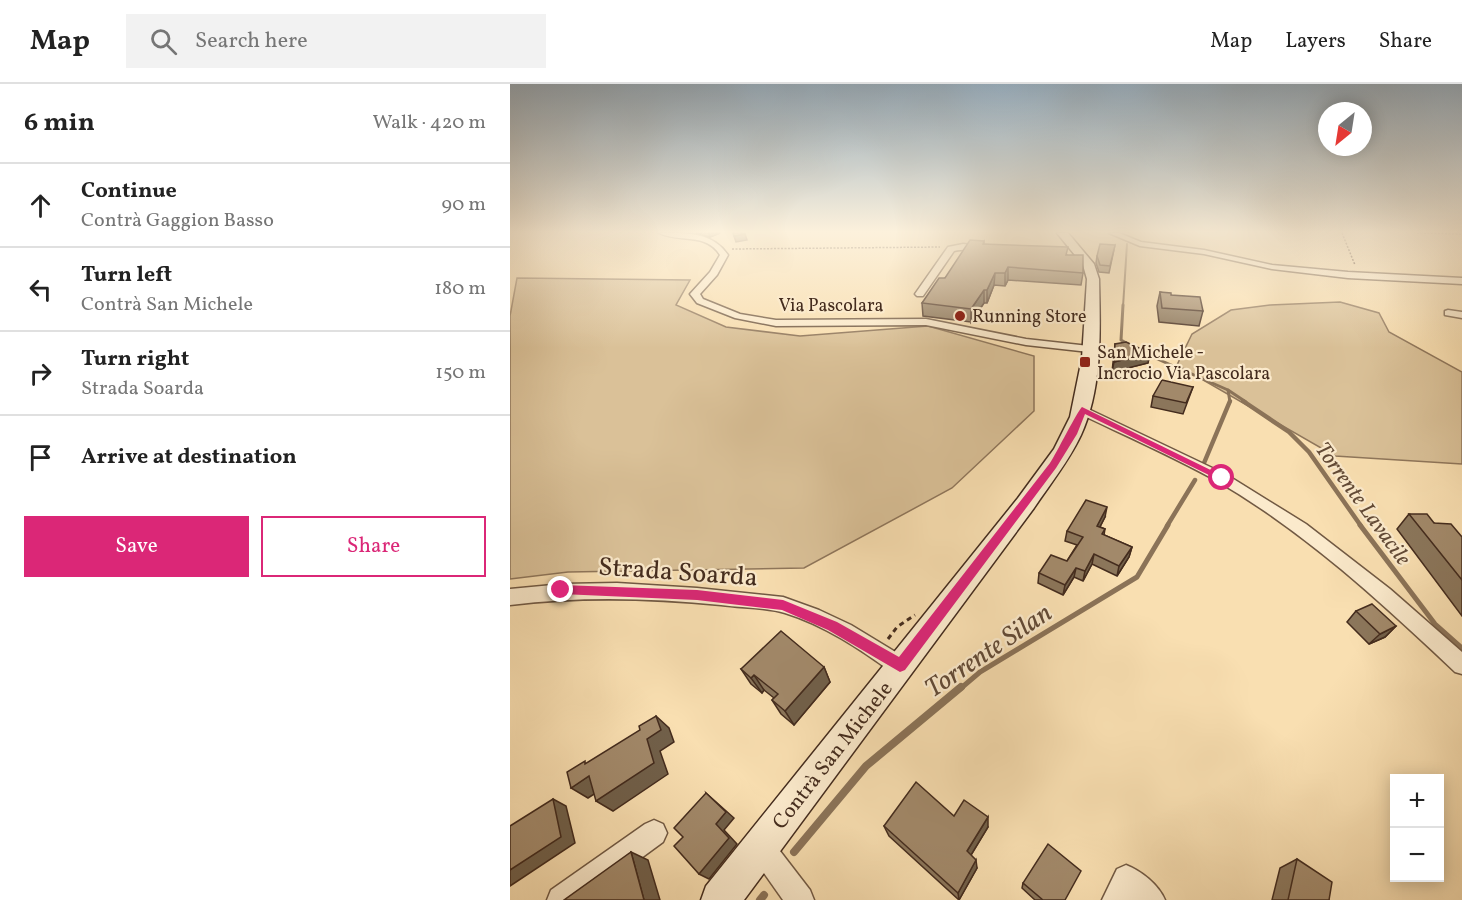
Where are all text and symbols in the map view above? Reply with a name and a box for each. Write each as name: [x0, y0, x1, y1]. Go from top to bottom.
search box: [126, 14, 546, 68]
text: Map: [30, 22, 90, 61]
icon: search: [147, 25, 180, 58]
text: Search here: [195, 26, 308, 57]
text: Map: [1210, 27, 1252, 56]
text: Layers: [1285, 27, 1346, 56]
text: Share: [1379, 27, 1432, 56]
north arrow: [1318, 102, 1372, 156]
text: 6 min: [24, 105, 95, 141]
text: Walk · 420 m: [372, 109, 486, 137]
text: Continue: [81, 176, 177, 207]
icon: ahead: [24, 189, 57, 222]
text: 90 m: [442, 191, 486, 219]
text: Contrà Gaggion Basso: [81, 207, 274, 235]
text: Turn left: [81, 260, 172, 291]
icon: left: [24, 273, 57, 306]
text: 180 m: [434, 275, 486, 303]
text: Contrà San Michele: [81, 291, 253, 319]
street label: Via Pascolara: [779, 294, 883, 319]
place label: Running Store: [972, 305, 1087, 330]
marker: Running Store: [953, 309, 967, 323]
place label: San Michele - Incrocio Via Pascolara: [1097, 341, 1270, 387]
text: Turn right: [81, 344, 189, 375]
marker: San Michele - Incrocio Via Pascolara: [1078, 355, 1092, 369]
icon: right: [24, 357, 57, 390]
text: 150 m: [435, 359, 486, 387]
text: Strada Soarda: [81, 375, 204, 403]
water label: Torrente Lavacile: [1307, 436, 1417, 573]
icon: arrive: [24, 441, 57, 474]
text: Arrive at destination: [81, 442, 297, 473]
route start: [1208, 464, 1234, 490]
button: Save: [24, 516, 249, 577]
button: Share: [261, 516, 486, 577]
street label: Strada Soarda: [597, 549, 759, 597]
route end: [547, 576, 573, 602]
water label: Torrente Silan: [918, 595, 1060, 708]
street label: Contrà San Michele: [766, 676, 900, 836]
map controls: [1390, 774, 1444, 882]
button: +: [1390, 774, 1444, 828]
button: −: [1390, 828, 1444, 882]

